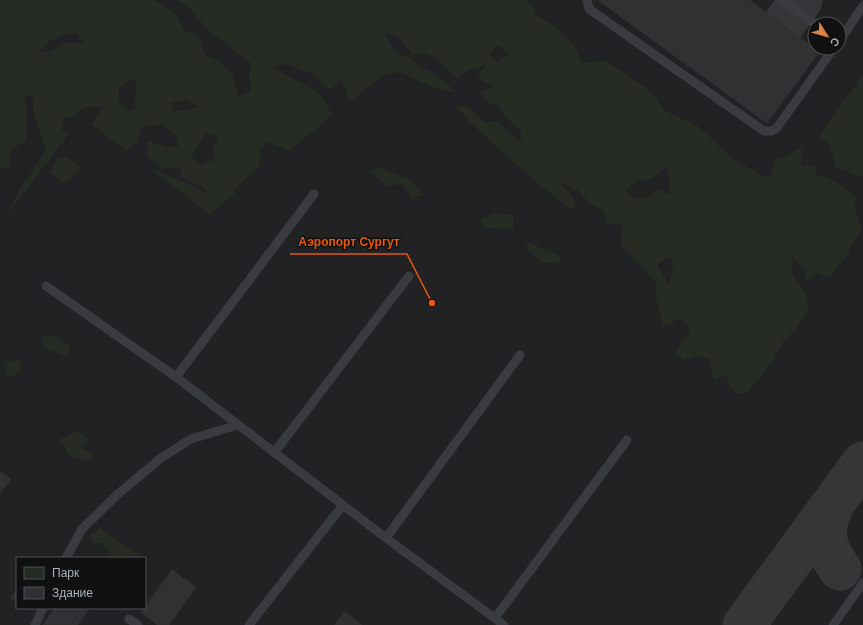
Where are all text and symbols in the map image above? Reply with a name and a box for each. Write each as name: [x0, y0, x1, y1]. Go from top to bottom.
north arrow: [807, 16, 847, 56]
text: С: [828, 35, 842, 49]
callout: Аэропорт Сургут: [290, 230, 407, 254]
text: Аэропорт Сургут: [298, 235, 400, 249]
legend: [16, 557, 146, 609]
text: Парк: [52, 566, 80, 580]
text: Здание: [52, 586, 93, 600]

